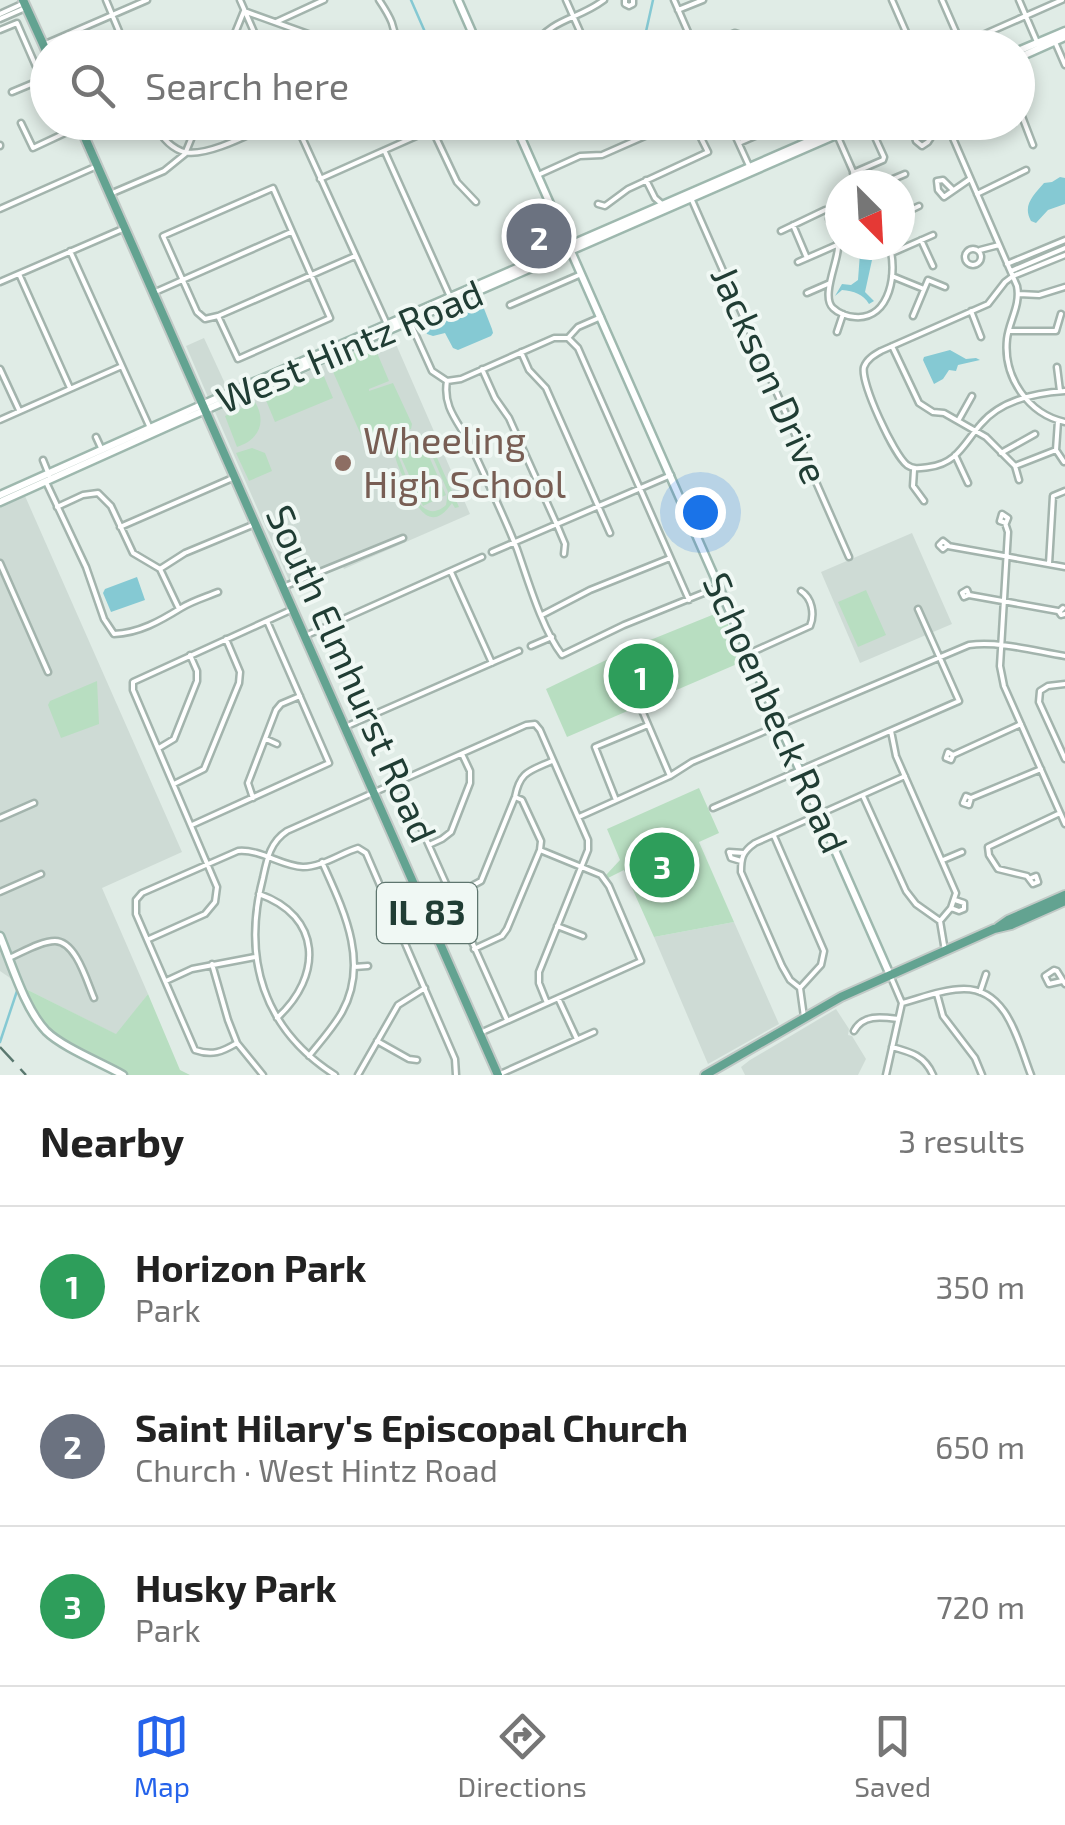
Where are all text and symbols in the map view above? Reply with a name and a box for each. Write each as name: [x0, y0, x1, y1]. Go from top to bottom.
search box: [30, 30, 1035, 140]
icon: search: [65, 58, 120, 113]
text: Search here: [145, 62, 349, 108]
north arrow: [825, 170, 915, 260]
pin: 2: [506, 198, 572, 274]
street label: Jackson Drive: [702, 258, 839, 490]
street label: West Hintz Road: [209, 268, 489, 422]
place label: Wheeling High School: [363, 416, 566, 506]
marker: Wheeling High School: [332, 452, 354, 474]
your location: [675, 487, 726, 538]
street label: South Elmhurst Road: [258, 497, 448, 849]
street label: Schoenbeck Road: [694, 565, 859, 859]
pin: 1: [608, 638, 674, 714]
pin: 3: [630, 828, 694, 902]
road number: IL 83: [377, 883, 477, 943]
text: Nearby: [40, 1115, 184, 1165]
text: 3 results: [898, 1121, 1025, 1159]
text: Horizon Park: [135, 1244, 366, 1290]
text: 1: [66, 1267, 79, 1305]
text: 350 m: [936, 1267, 1025, 1305]
text: Park: [135, 1290, 200, 1328]
text: Saint Hilary's Episcopal Church: [135, 1404, 688, 1450]
text: 2: [63, 1427, 82, 1465]
text: 650 m: [935, 1427, 1025, 1465]
text: Church · West Hintz Road: [135, 1450, 498, 1488]
text: Husky Park: [135, 1564, 337, 1610]
text: 3: [63, 1587, 82, 1625]
text: 720 m: [936, 1587, 1025, 1625]
text: Park: [135, 1610, 200, 1648]
tab: Map: [134, 1709, 190, 1803]
tab: Directions: [458, 1709, 587, 1803]
tab: Saved: [854, 1709, 931, 1803]

